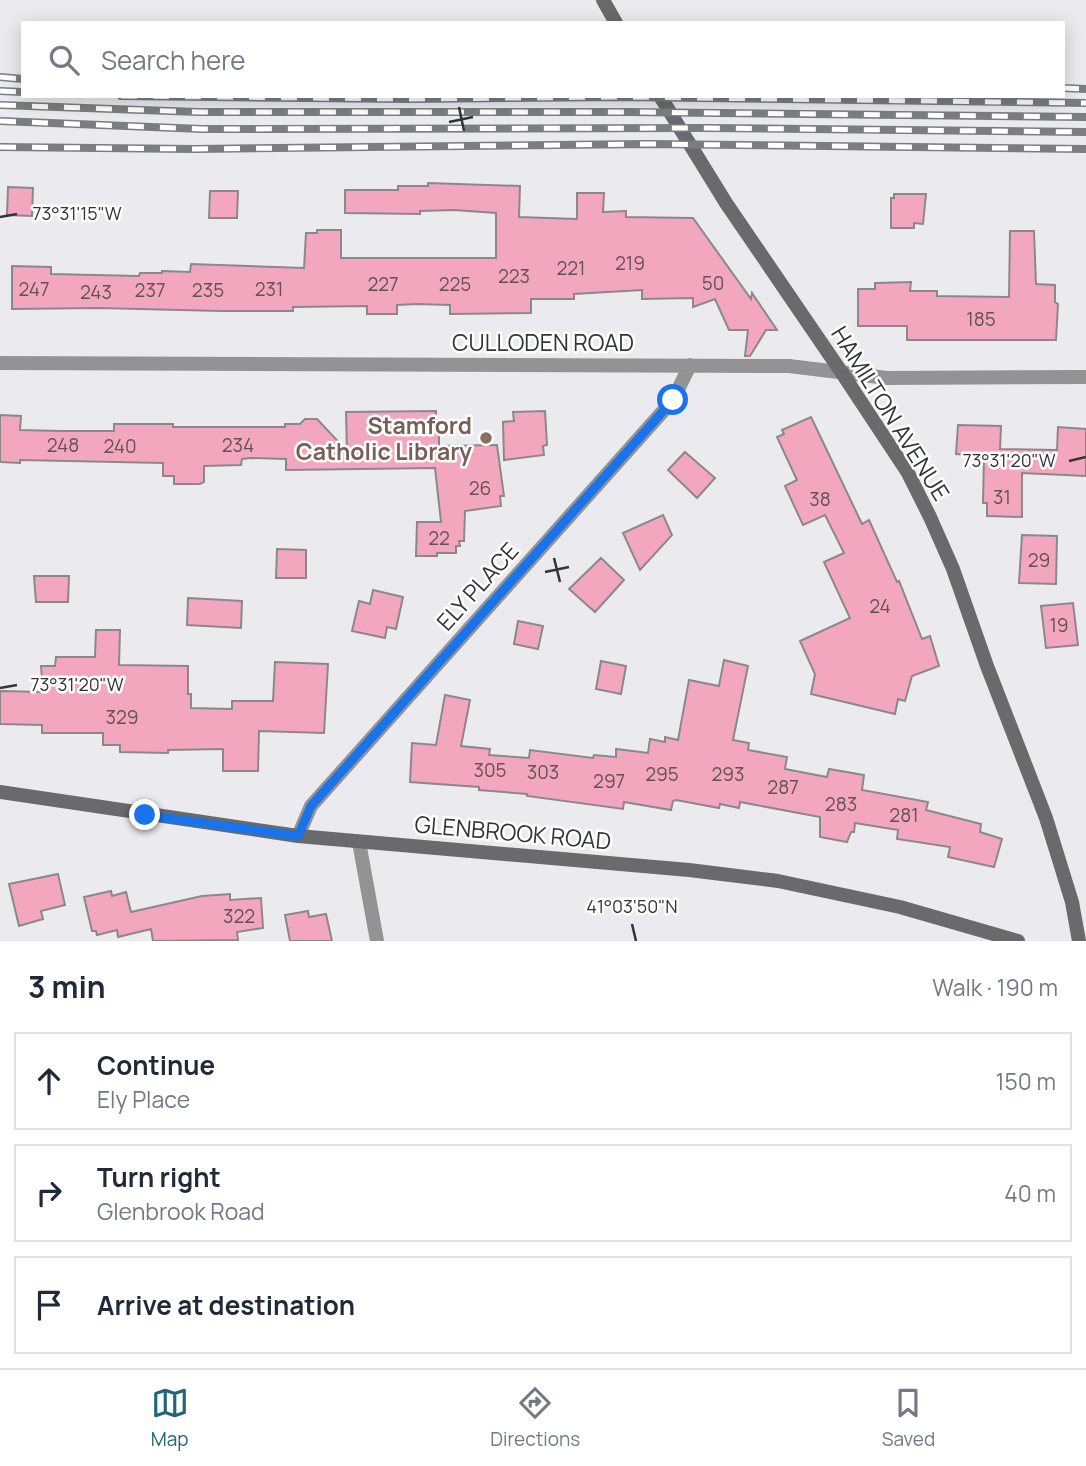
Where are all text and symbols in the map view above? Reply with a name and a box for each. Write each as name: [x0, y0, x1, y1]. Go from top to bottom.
search box: [21, 21, 1065, 98]
icon: search: [45, 41, 83, 79]
text: Search here: [101, 42, 246, 78]
text: 73°31'15"W: [32, 201, 122, 225]
house number: 219: [615, 250, 645, 276]
house number: 221: [556, 255, 586, 281]
house number: 223: [498, 263, 530, 289]
house number: 50: [702, 270, 724, 296]
house number: 227: [367, 271, 399, 297]
house number: 225: [439, 271, 471, 297]
house number: 247: [18, 276, 50, 302]
house number: 231: [255, 276, 283, 302]
house number: 237: [135, 277, 165, 303]
house number: 235: [192, 277, 224, 303]
house number: 243: [80, 279, 112, 305]
house number: 185: [966, 306, 996, 332]
street label: HAMILTON AVENUE: [824, 320, 958, 506]
street label: CULLODEN ROAD: [452, 326, 634, 358]
route start: [657, 384, 688, 415]
place label: Stamford Catholic Library: [296, 409, 472, 467]
marker: Stamford Catholic Library: [478, 430, 494, 446]
house number: 248: [47, 432, 79, 458]
house number: 234: [222, 432, 254, 458]
house number: 240: [103, 433, 137, 459]
text: 73°31'20"W: [962, 448, 1056, 472]
house number: 26: [469, 475, 491, 501]
house number: 31: [993, 484, 1011, 510]
house number: 38: [809, 486, 831, 512]
house number: 22: [428, 525, 450, 551]
street label: ELY PLACE: [429, 535, 525, 637]
house number: 29: [1028, 547, 1050, 573]
house number: 24: [869, 593, 891, 619]
house number: 19: [1049, 612, 1069, 638]
text: 73°31'20"W: [30, 672, 124, 696]
house number: 329: [105, 704, 139, 730]
house number: 305: [473, 757, 507, 783]
house number: 303: [527, 759, 559, 785]
house number: 295: [645, 761, 679, 787]
house number: 293: [711, 761, 745, 787]
house number: 297: [593, 768, 625, 794]
house number: 287: [767, 774, 799, 800]
house number: 283: [825, 791, 857, 817]
route end: [129, 799, 160, 830]
house number: 281: [889, 802, 919, 828]
street label: GLENBROOK ROAD: [413, 807, 613, 857]
text: 41°03'50"N: [586, 894, 678, 918]
house number: 322: [223, 903, 255, 929]
text: 3 min: [28, 966, 106, 1007]
text: Walk · 190 m: [932, 971, 1058, 1003]
text: Continue: [97, 1047, 215, 1083]
icon: ahead: [30, 1062, 68, 1100]
text: 150 m: [996, 1065, 1056, 1097]
text: Ely Place: [97, 1083, 190, 1115]
text: Turn right: [97, 1159, 221, 1195]
icon: right: [30, 1174, 68, 1212]
text: 40 m: [1004, 1177, 1056, 1209]
text: Glenbrook Road: [97, 1195, 265, 1227]
icon: arrive: [30, 1286, 68, 1324]
text: Arrive at destination: [97, 1287, 355, 1323]
tab: Map: [151, 1384, 189, 1452]
tab: Directions: [490, 1384, 580, 1452]
tab: Saved: [882, 1384, 935, 1452]

